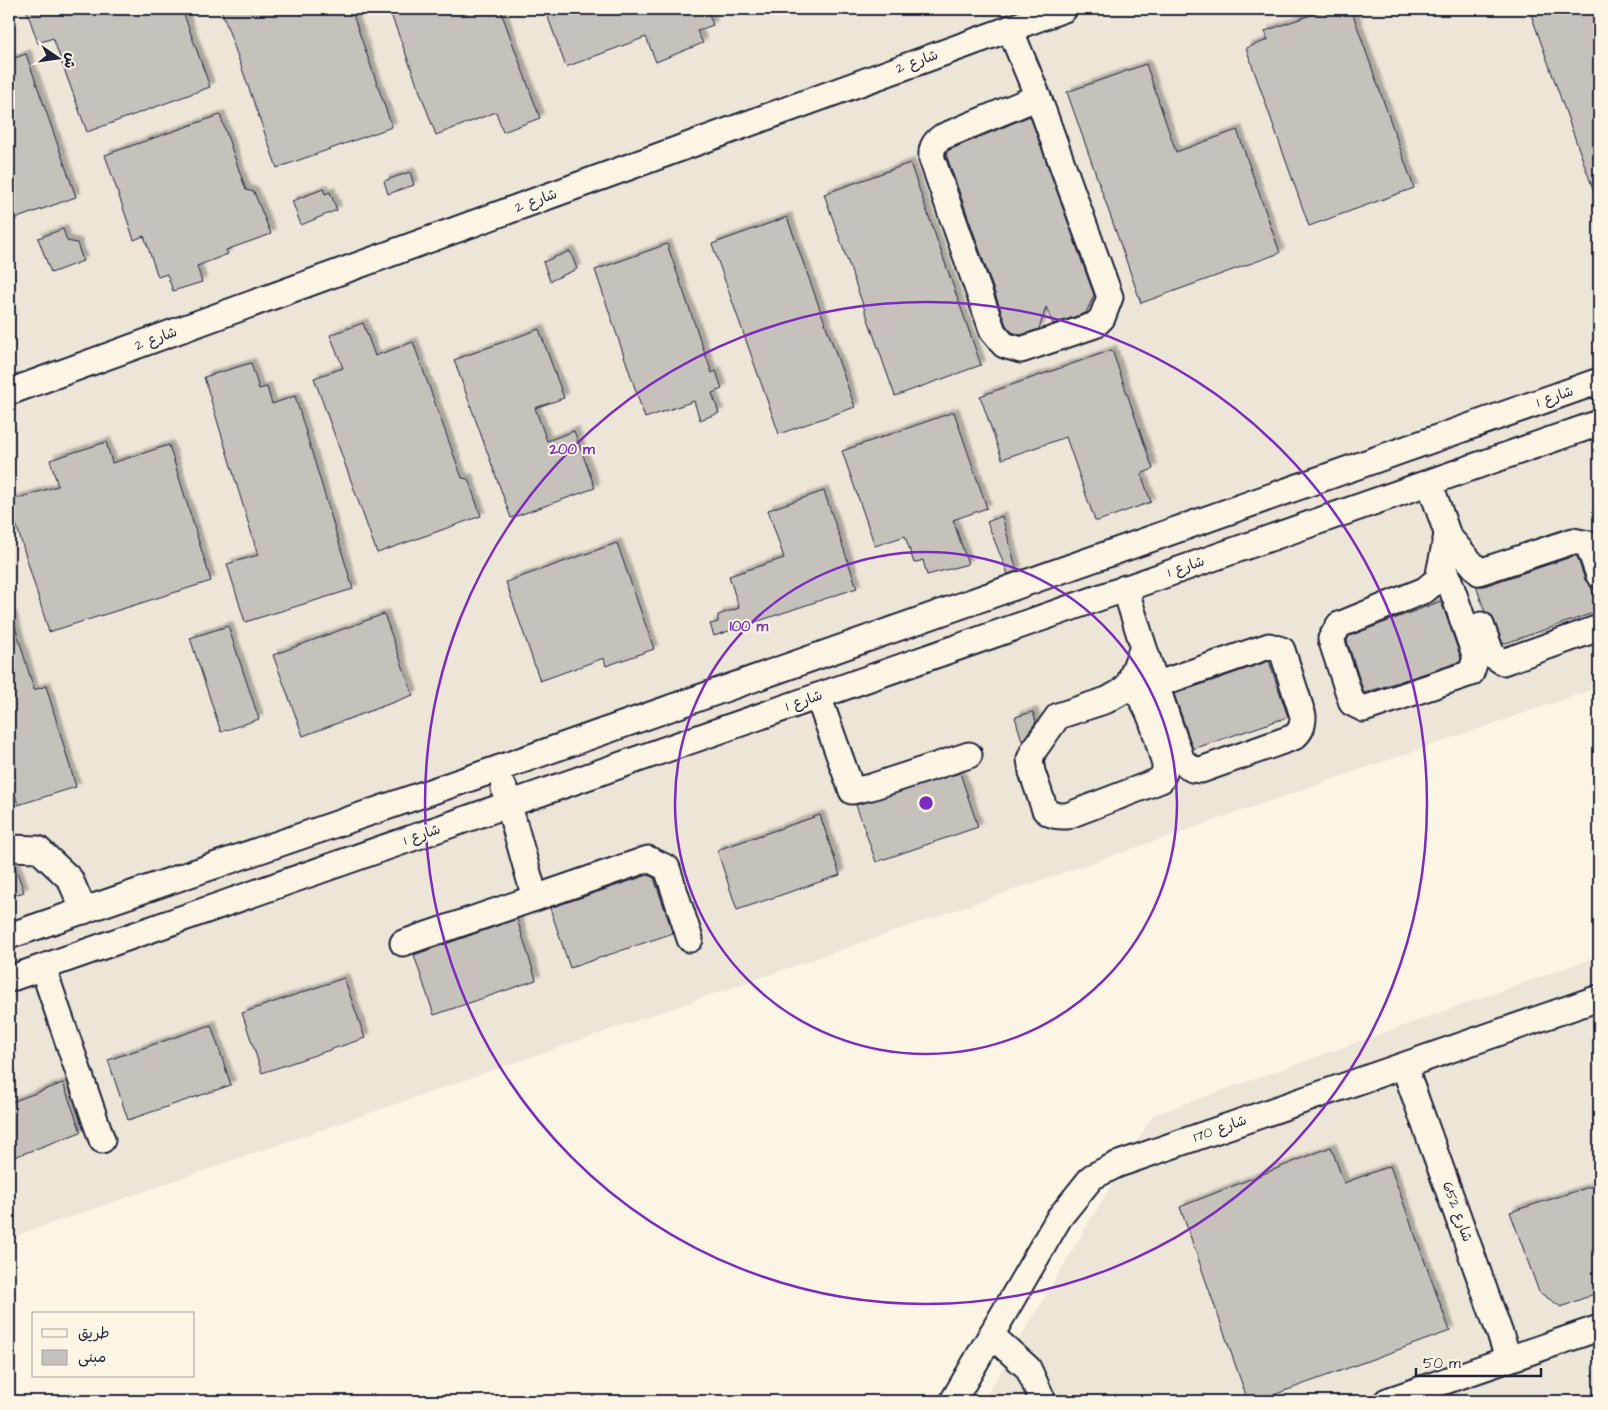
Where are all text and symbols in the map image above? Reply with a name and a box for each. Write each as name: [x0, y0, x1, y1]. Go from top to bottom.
north arrow: [32, 32, 82, 82]
street label: شارع 2: [893, 45, 941, 79]
text: ش: [58, 51, 81, 70]
street label: شارع 2: [512, 184, 560, 218]
street label: شارع 2: [132, 322, 180, 356]
street label: شارع 1: [1534, 381, 1576, 413]
text: 200 m: [548, 439, 595, 460]
street label: شارع 1: [1165, 551, 1207, 583]
text: 100 m: [730, 616, 769, 637]
street label: شارع 1: [783, 685, 825, 717]
centre of rings: [917, 794, 935, 812]
street label: شارع 1: [401, 819, 443, 851]
street label: شارع 170: [1191, 1111, 1249, 1147]
street label: شارع 652: [1437, 1179, 1477, 1245]
legend: [32, 1312, 195, 1378]
text: طريق: [78, 1323, 110, 1344]
scale bar: [1416, 1345, 1540, 1377]
text: مبنى: [78, 1347, 106, 1368]
text: 50 m: [1423, 1353, 1461, 1374]

